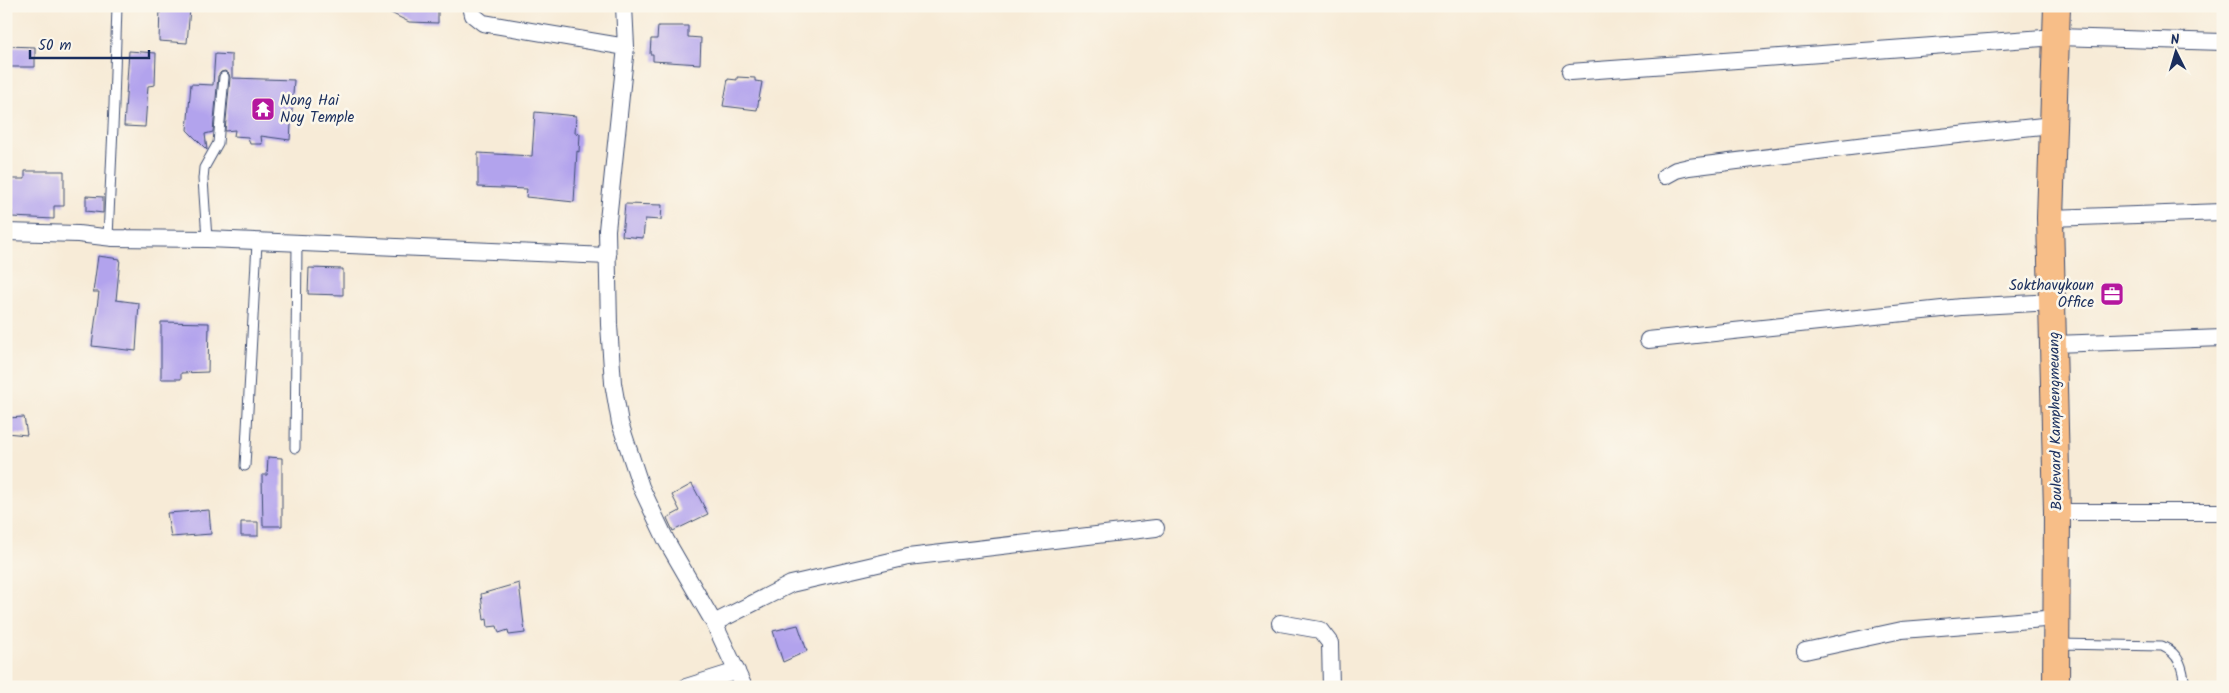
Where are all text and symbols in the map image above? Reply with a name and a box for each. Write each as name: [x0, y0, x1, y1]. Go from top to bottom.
scale bar: [30, 28, 149, 60]
north arrow: [2152, 28, 2202, 78]
text: N: [2170, 29, 2180, 51]
text: 50 m: [38, 34, 72, 58]
place label: Nong Hai Noy Temple: [280, 89, 355, 130]
temple icon: Nong Hai Noy Temple: [250, 96, 276, 122]
place label: Sokthavykoun Office: [2009, 274, 2094, 315]
office icon: Sokthavykoun Office: [2099, 281, 2125, 307]
street label: Boulevard Kamphengmeuang: [2042, 331, 2070, 511]

